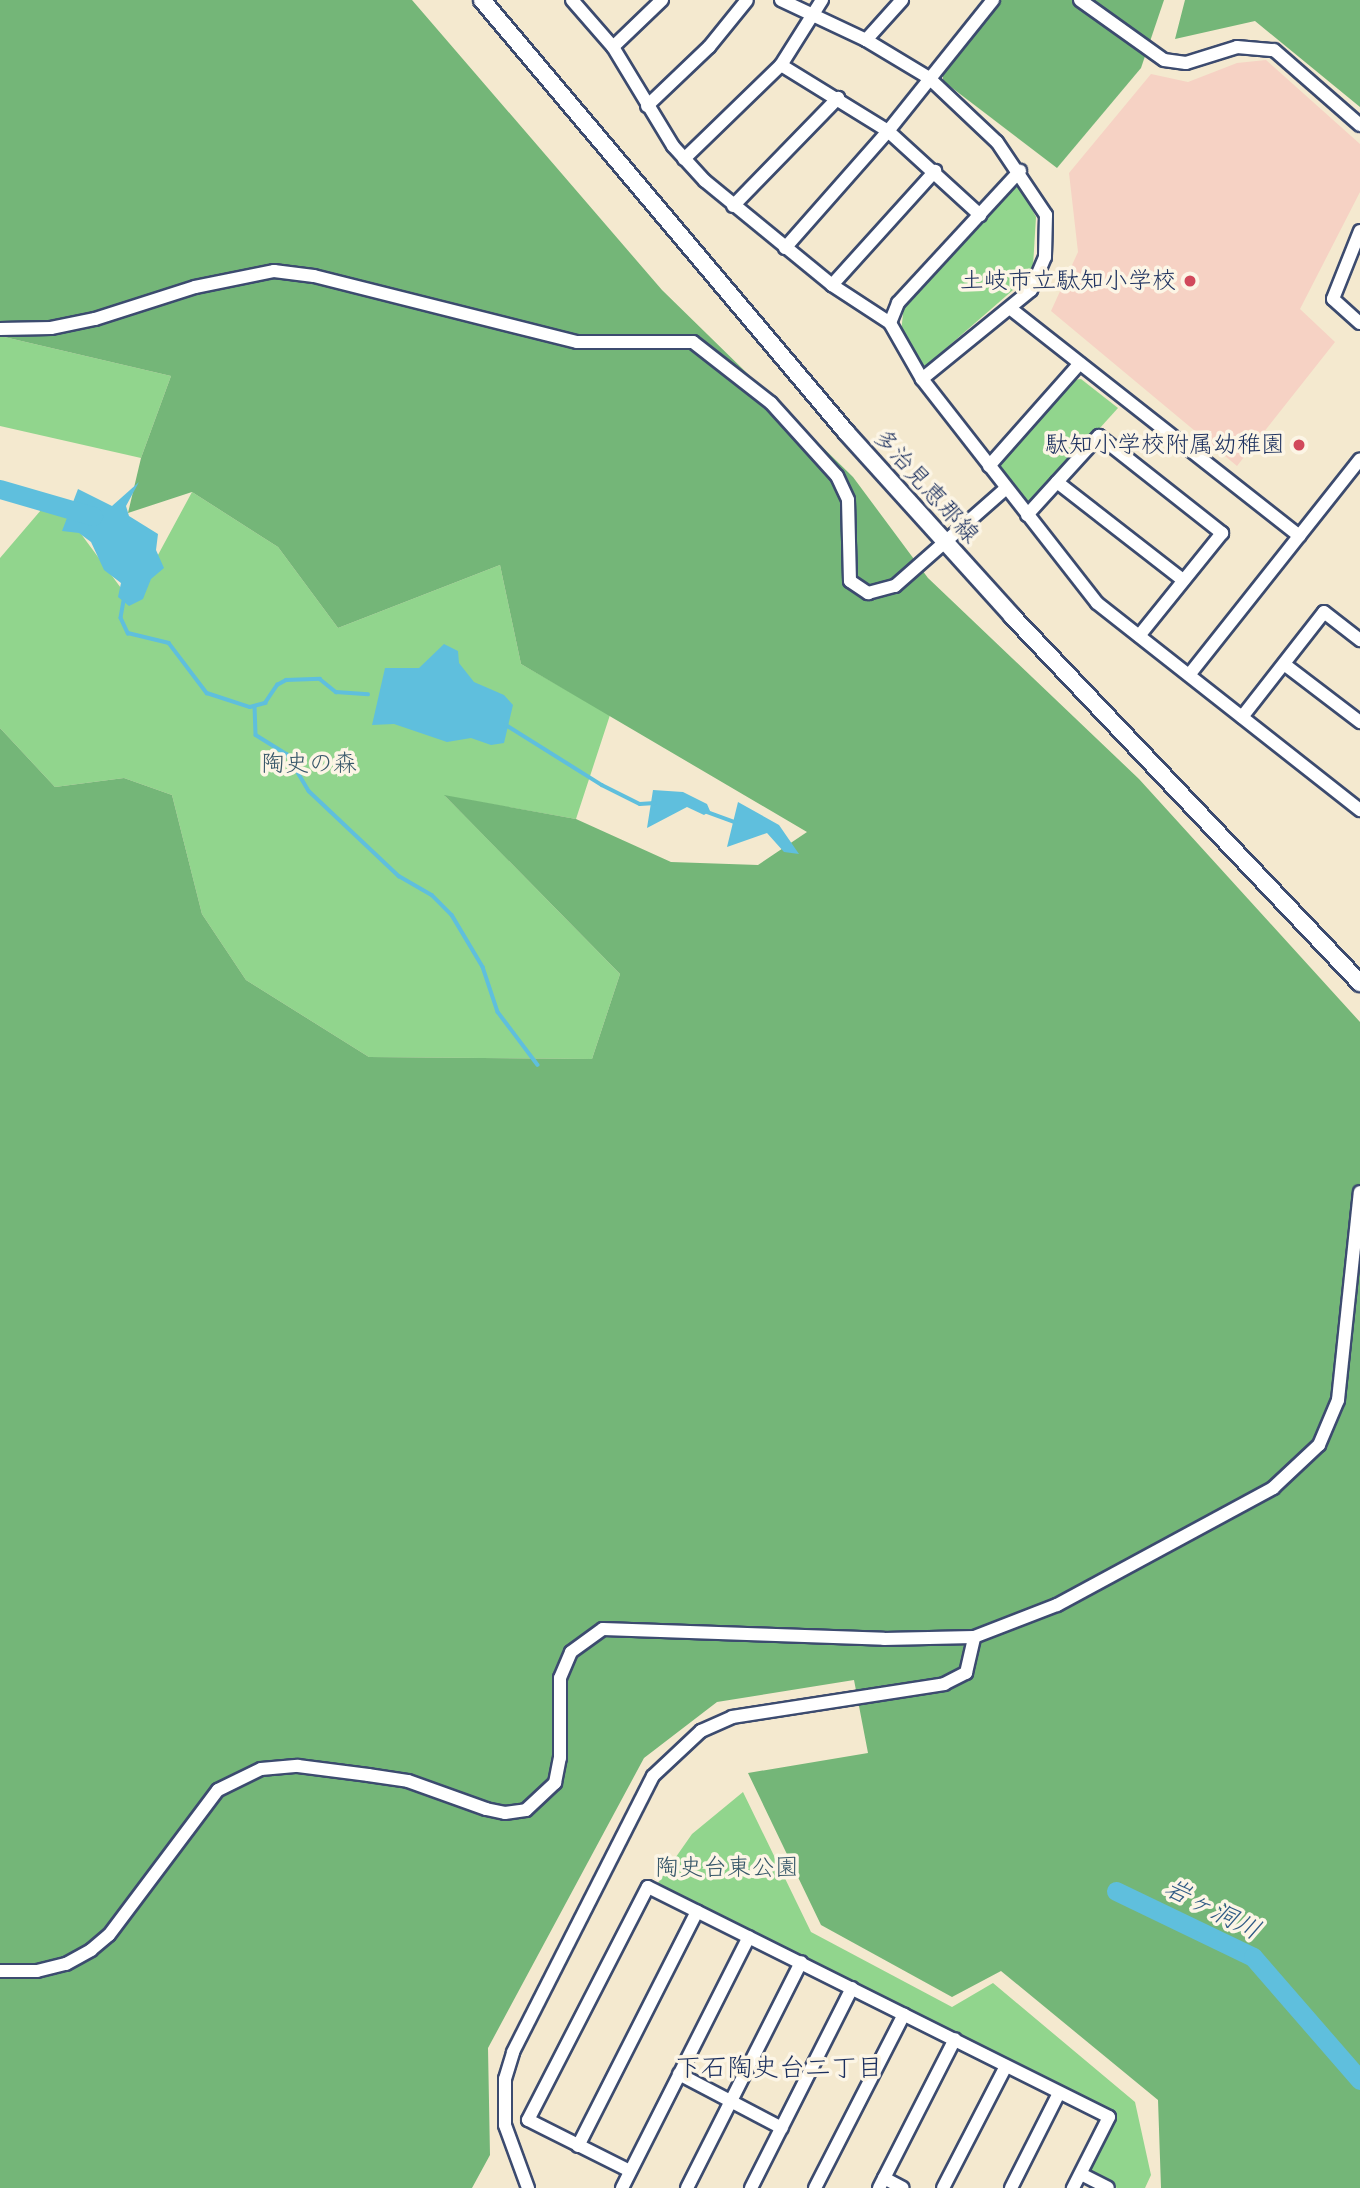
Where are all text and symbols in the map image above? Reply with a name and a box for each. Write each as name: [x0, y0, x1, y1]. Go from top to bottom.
place label: 土岐市立駄知小学校: [960, 267, 1176, 295]
marker: 土岐市立駄知小学校: [1182, 273, 1198, 289]
street label: 多治見恵那線: [867, 423, 985, 549]
place label: 駄知小学校附属幼稚園: [1045, 431, 1285, 459]
marker: 駄知小学校附属幼稚園: [1291, 437, 1307, 453]
park label: 陶史の森: [261, 750, 357, 778]
park label: 陶史台東公園: [655, 1854, 799, 1882]
water label: 岩ヶ洞川: [1159, 1872, 1265, 1948]
district label: 下石陶史台二丁目: [675, 2053, 883, 2085]

